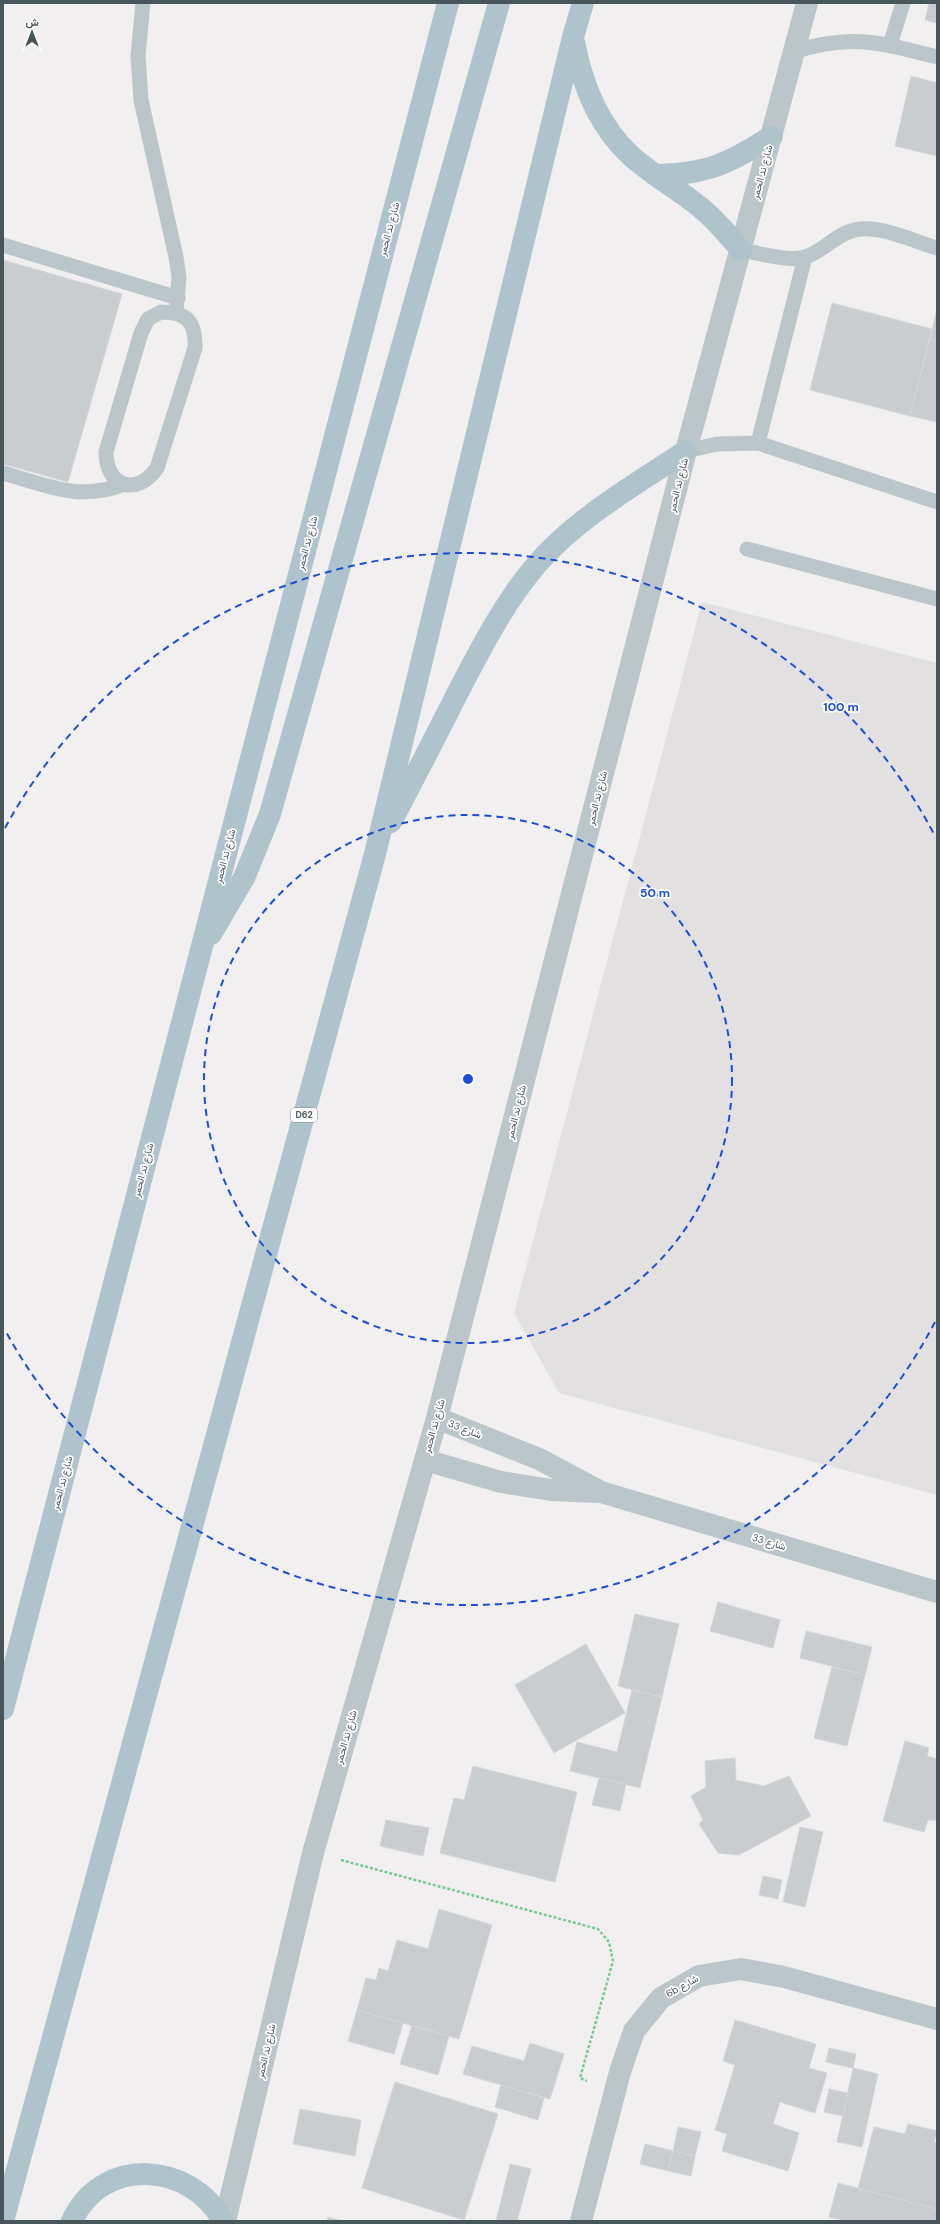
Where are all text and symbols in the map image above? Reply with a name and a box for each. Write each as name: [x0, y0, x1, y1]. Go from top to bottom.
north arrow: [12, 12, 52, 52]
text: ش: [25, 15, 39, 29]
street label: شارع ند الحمر: [748, 144, 775, 201]
street label: شارع ند الحمر: [375, 201, 402, 258]
street label: شارع ند الحمر: [665, 457, 691, 514]
street label: شارع ند الحمر: [293, 515, 320, 572]
text: 100 m: [823, 699, 859, 715]
street label: شارع ند الحمر: [584, 770, 610, 827]
street label: شارع ند الحمر: [211, 828, 238, 885]
text: 50 m: [640, 885, 670, 901]
centre of rings: [461, 1072, 475, 1086]
street label: شارع ند الحمر: [503, 1084, 529, 1141]
road number: D62: [291, 1108, 317, 1122]
street label: شارع ند الحمر: [129, 1142, 156, 1199]
street label: شارع ند الحمر: [420, 1398, 448, 1455]
street label: شارع 33: [447, 1417, 484, 1441]
street label: شارع ند الحمر: [48, 1455, 75, 1512]
street label: شارع 33: [751, 1531, 788, 1553]
street label: شارع ند الحمر: [332, 1709, 360, 1766]
street label: 6b شارع: [663, 1972, 701, 2000]
street label: شارع ند الحمر: [253, 2023, 279, 2080]

